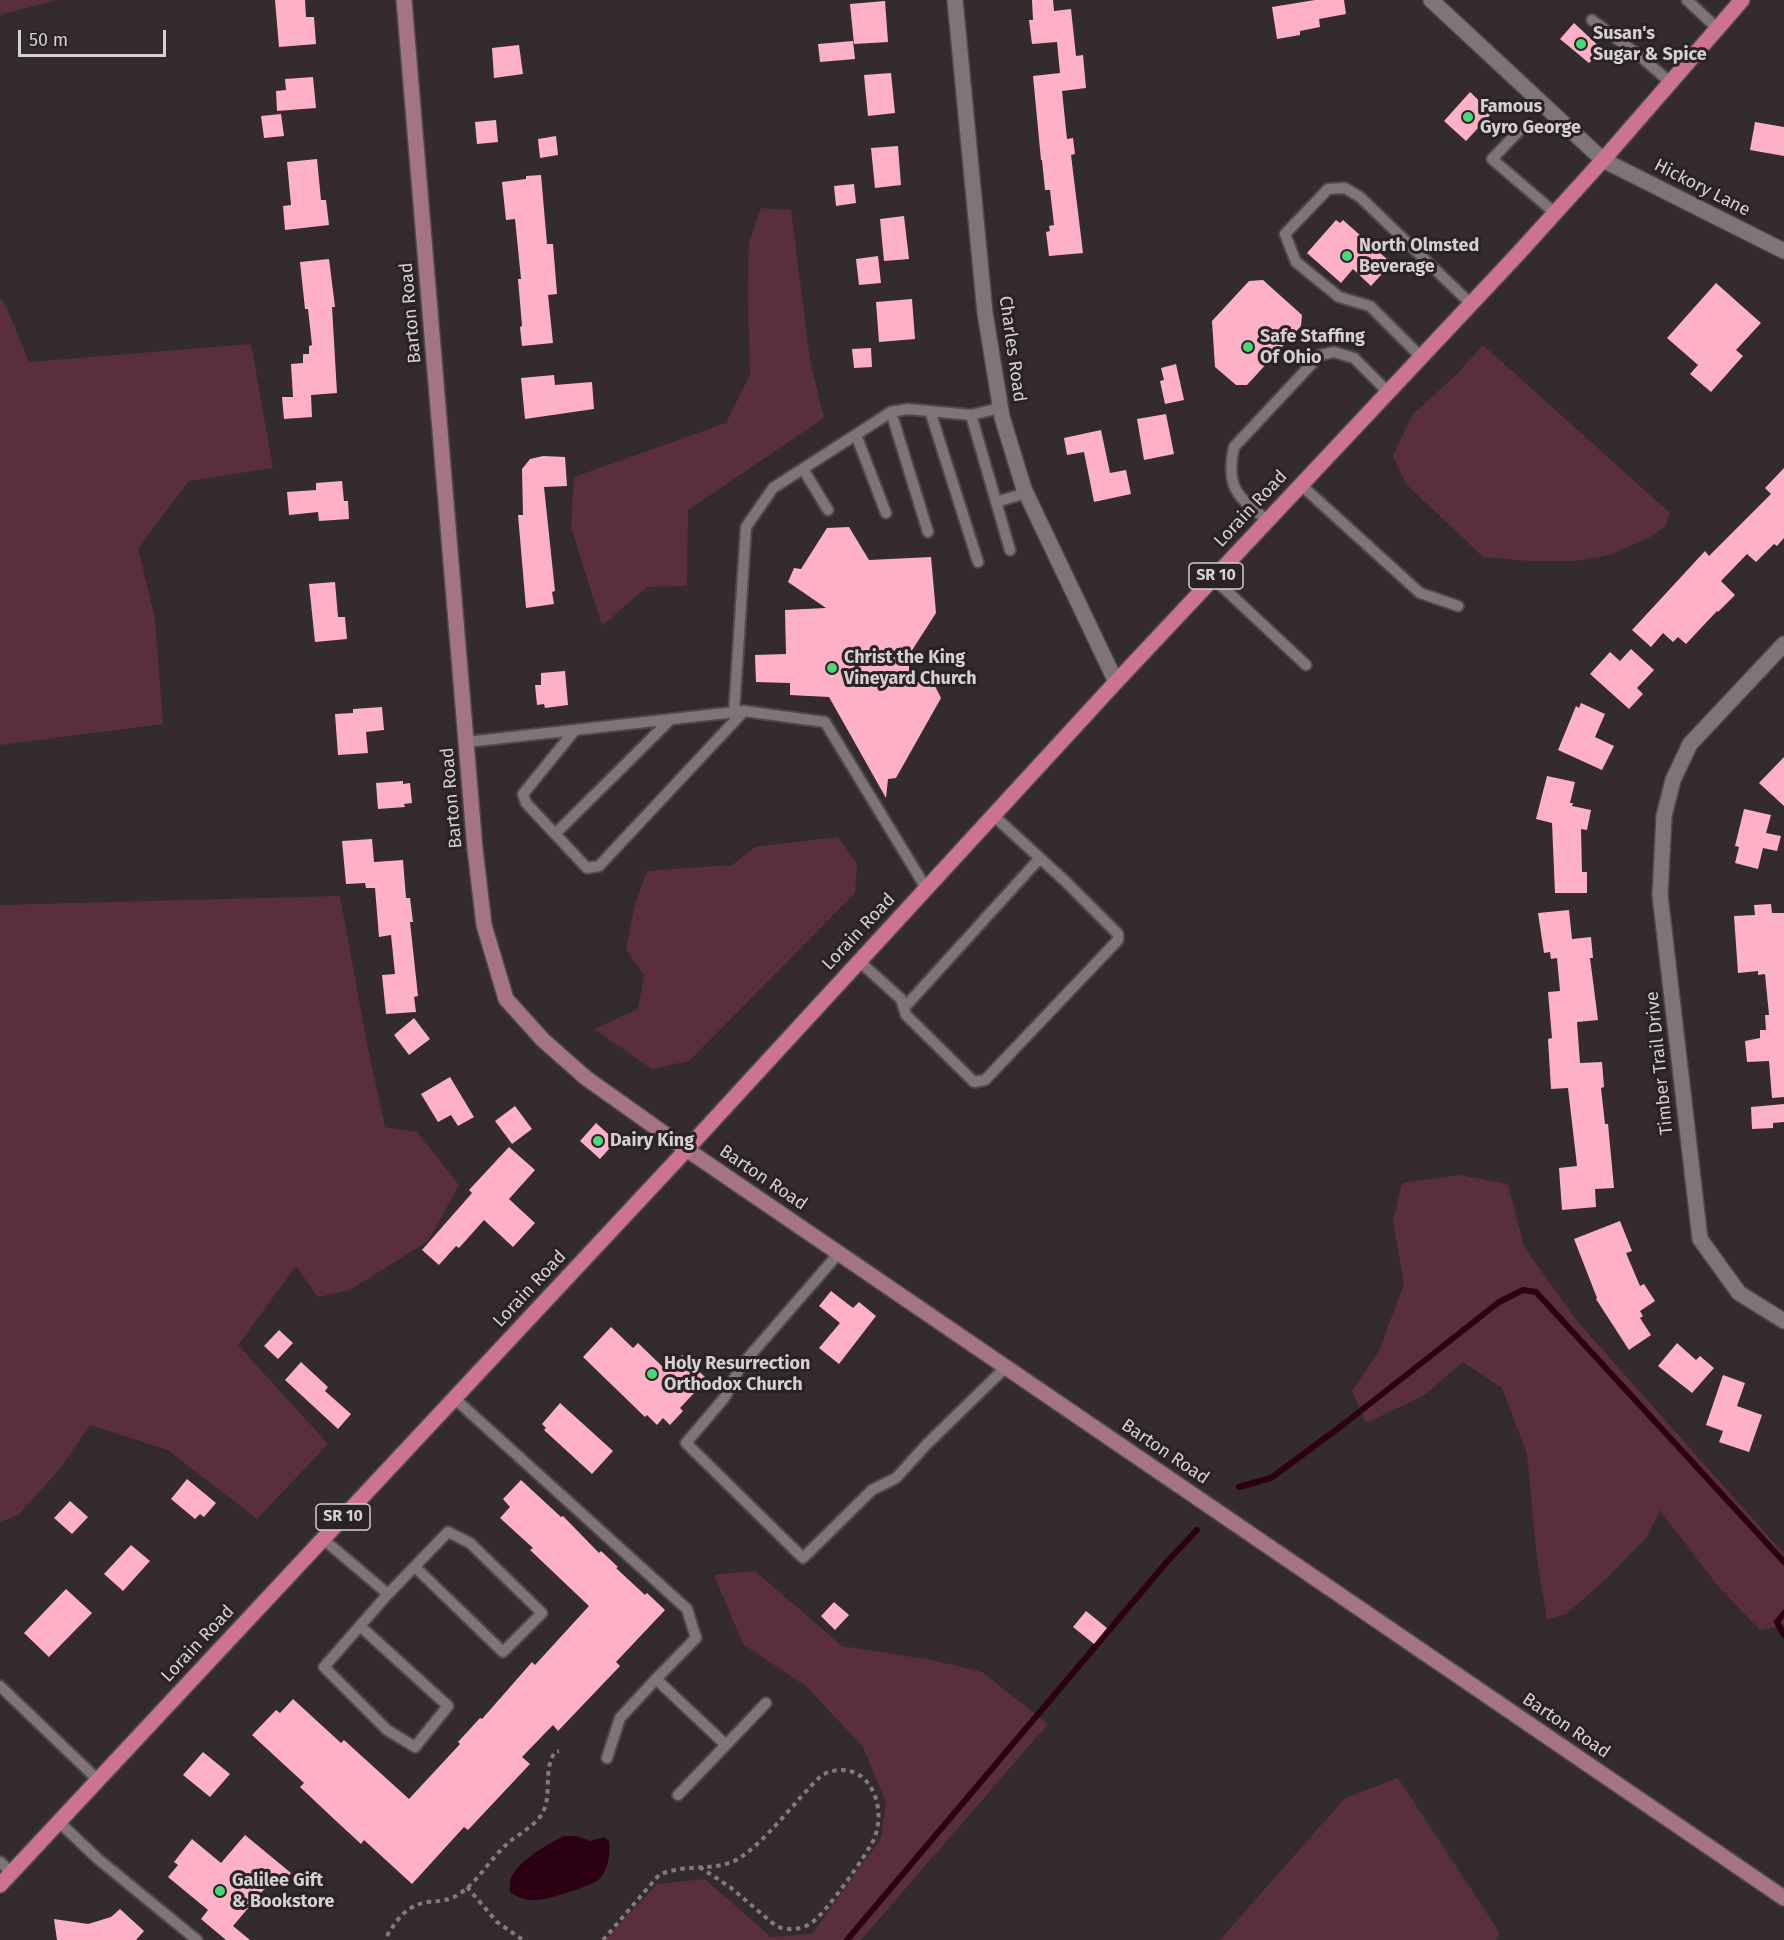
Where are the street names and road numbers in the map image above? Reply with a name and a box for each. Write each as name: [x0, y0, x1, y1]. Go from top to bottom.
street label: Hickory Lane: [1650, 155, 1754, 221]
street label: Barton Road: [396, 262, 426, 364]
street label: Charles Road: [994, 295, 1030, 403]
street label: Lorain Road: [1210, 466, 1292, 552]
road number: SR 10: [1189, 563, 1243, 589]
street label: Barton Road: [437, 747, 467, 849]
street label: Lorain Road: [818, 889, 900, 975]
street label: Timber Trail Drive: [1642, 990, 1678, 1136]
street label: Barton Road: [715, 1141, 811, 1215]
street label: Lorain Road: [489, 1246, 571, 1332]
street label: Barton Road: [1117, 1415, 1213, 1489]
road number: SR 10: [316, 1504, 370, 1530]
street label: Lorain Road: [157, 1601, 239, 1687]
street label: Barton Road: [1518, 1689, 1614, 1763]

